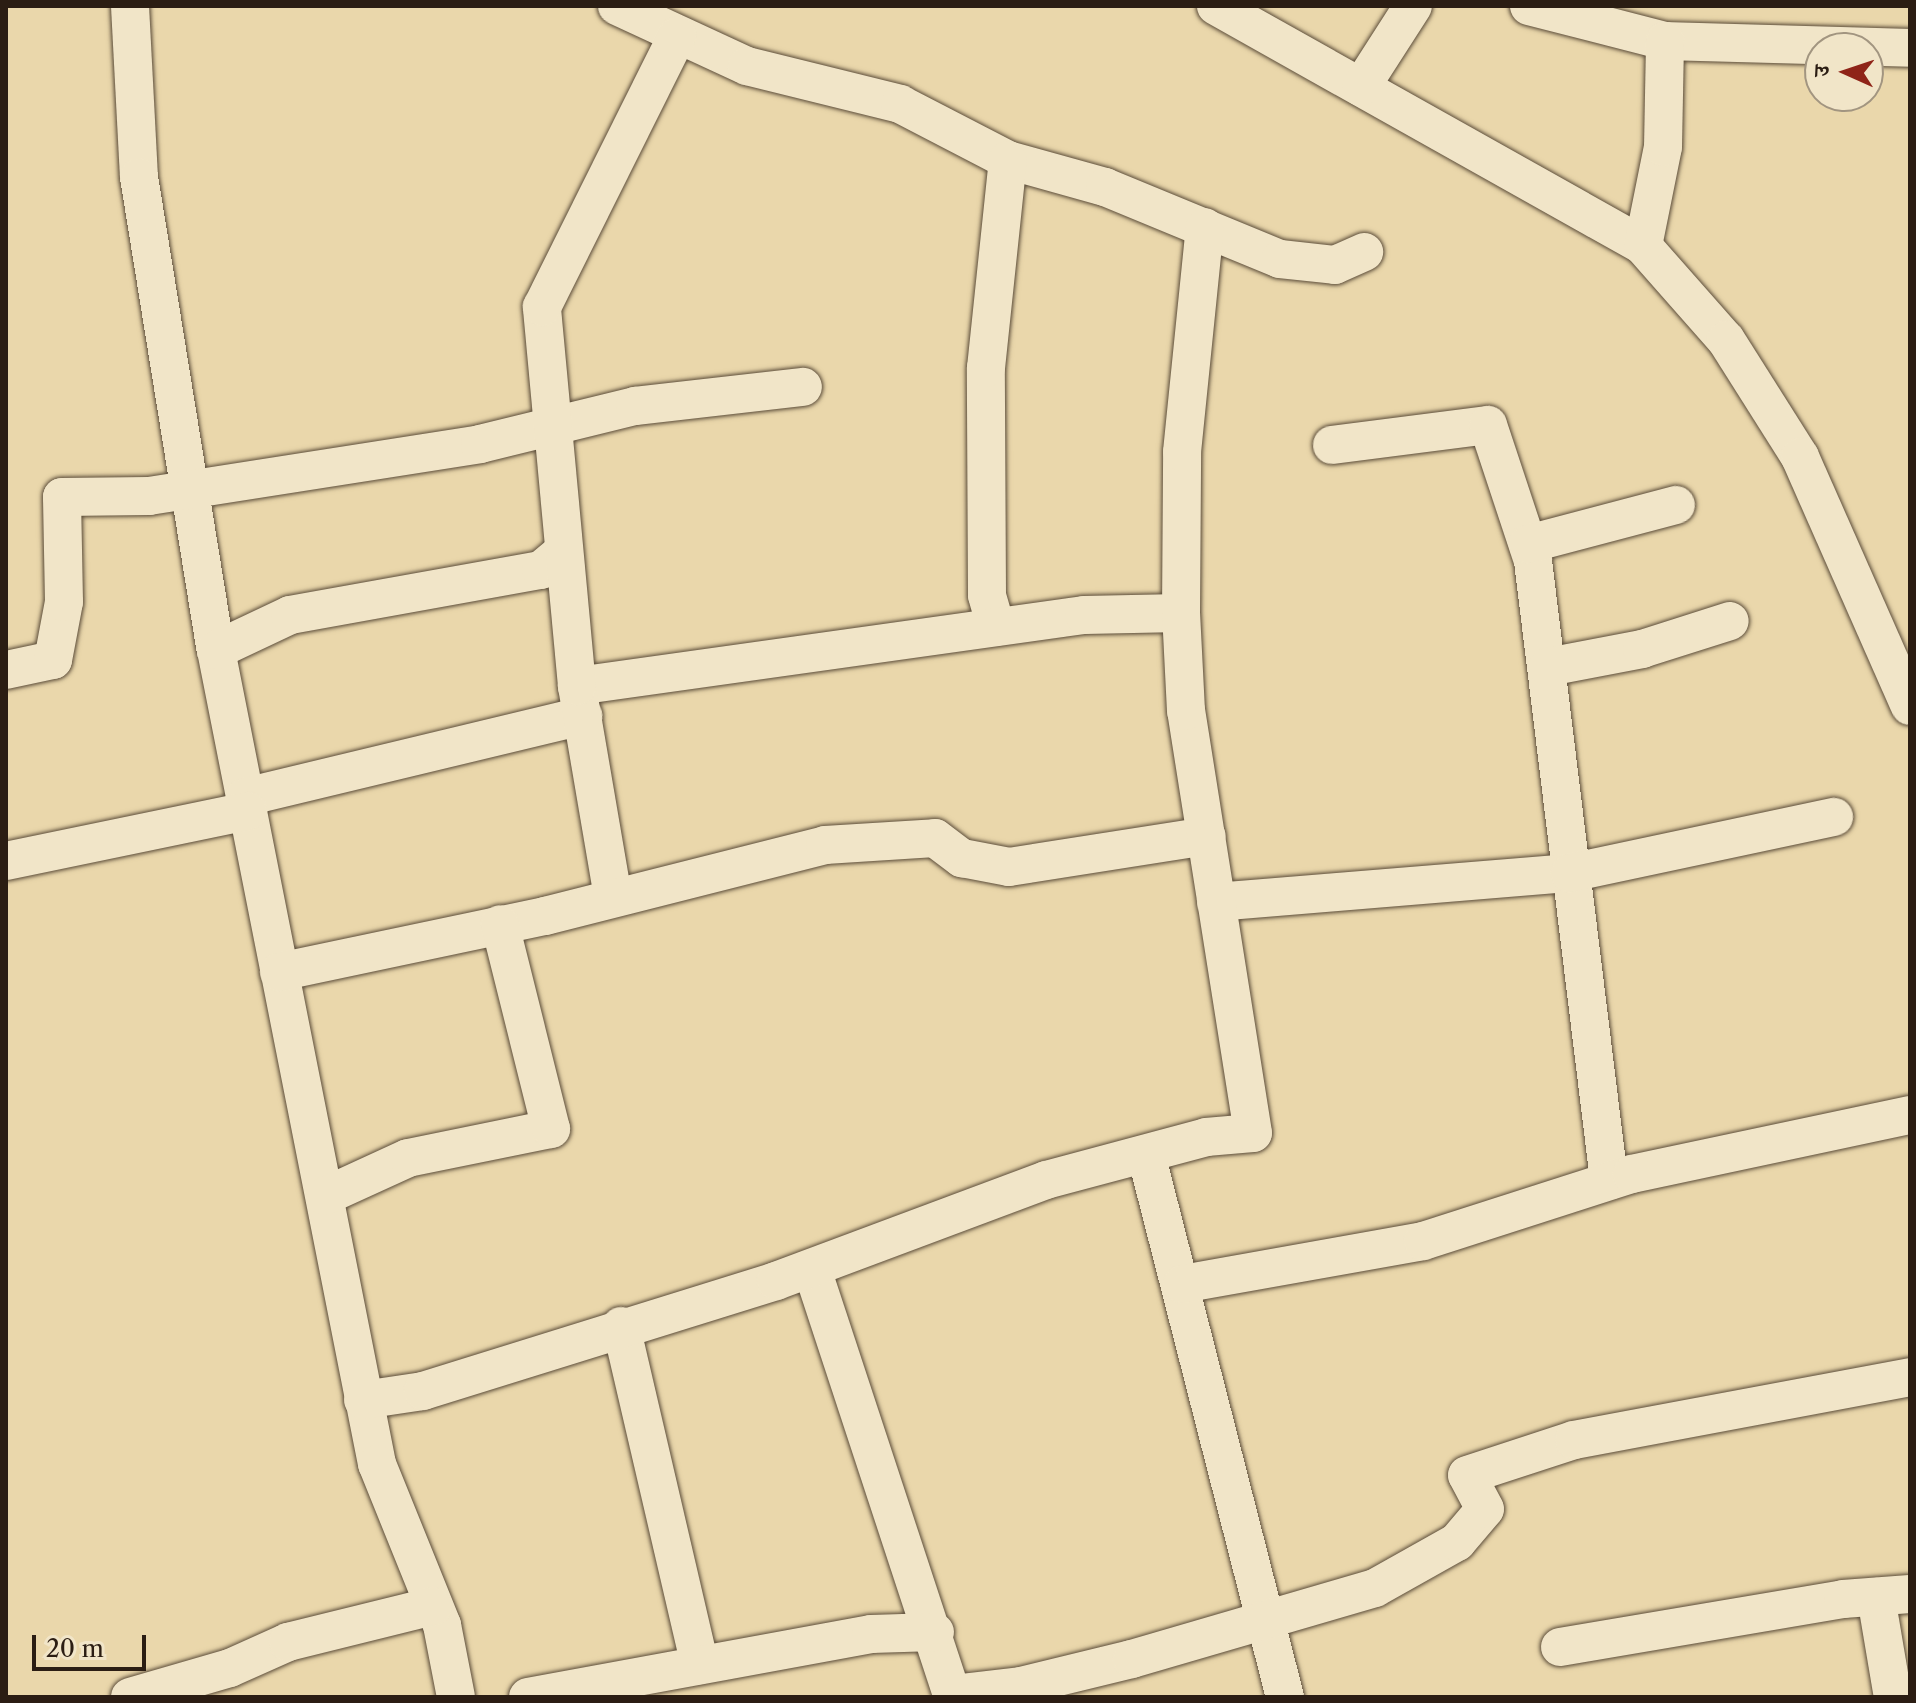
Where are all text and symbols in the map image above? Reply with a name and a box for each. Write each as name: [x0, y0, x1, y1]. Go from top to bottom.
north arrow: [1804, 32, 1884, 112]
text: उ: [1808, 65, 1835, 77]
scale bar: [36, 1619, 150, 1669]
text: 20 m: [46, 1634, 104, 1663]

